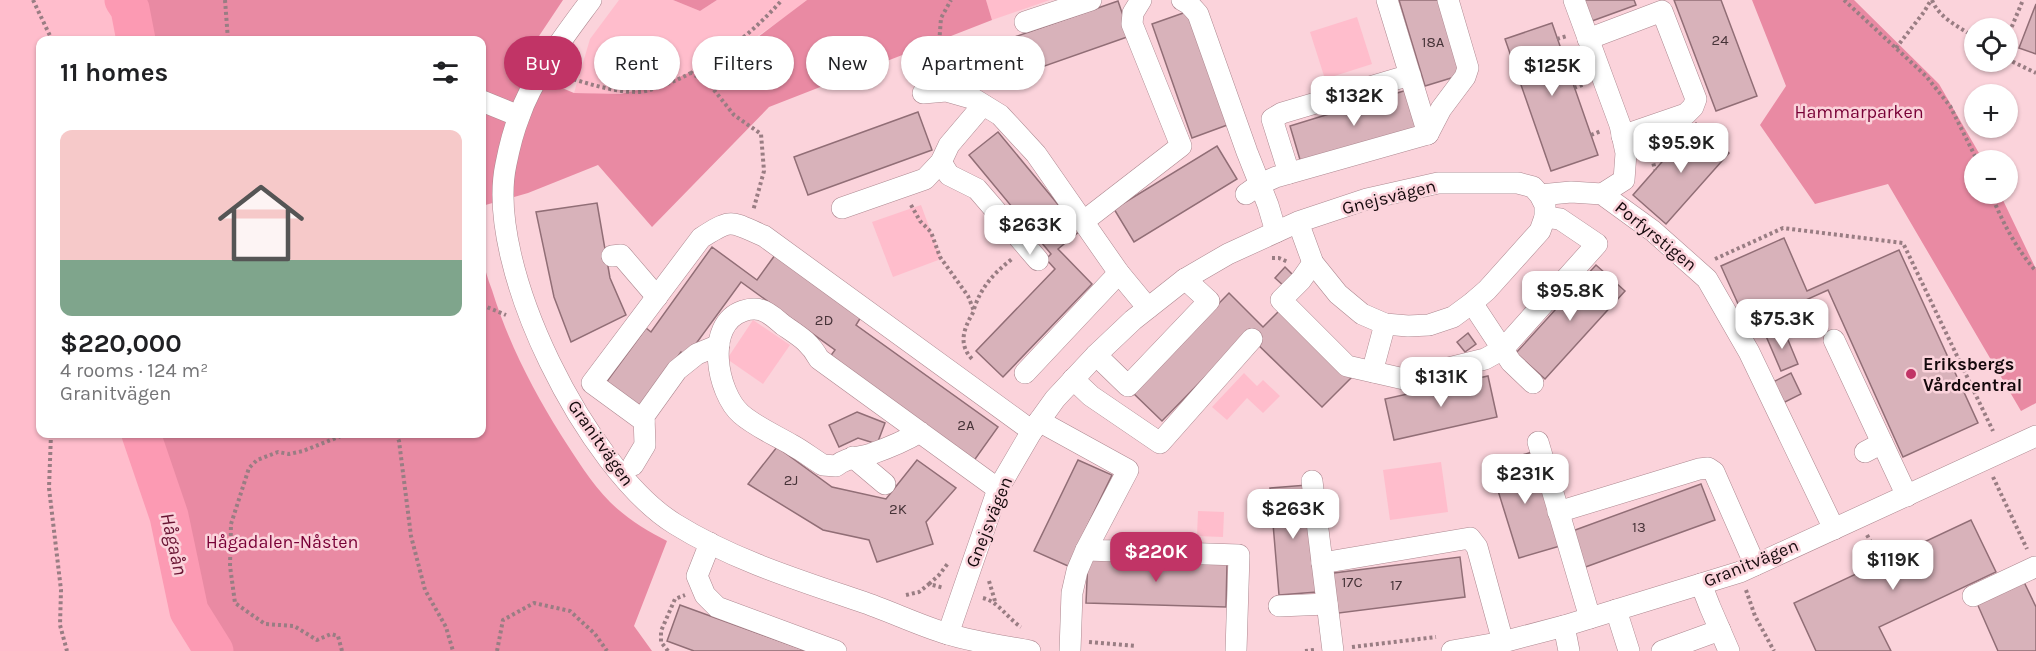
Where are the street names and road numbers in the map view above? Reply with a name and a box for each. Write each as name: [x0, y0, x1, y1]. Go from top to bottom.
street label: Gnejsvägen: [1340, 175, 1438, 219]
street label: Porfyrstigen: [1611, 196, 1701, 276]
street label: Granitvägen: [563, 396, 639, 490]
street label: Gnejsvägen: [961, 473, 1017, 571]
street label: Granitvägen: [1700, 534, 1802, 592]

